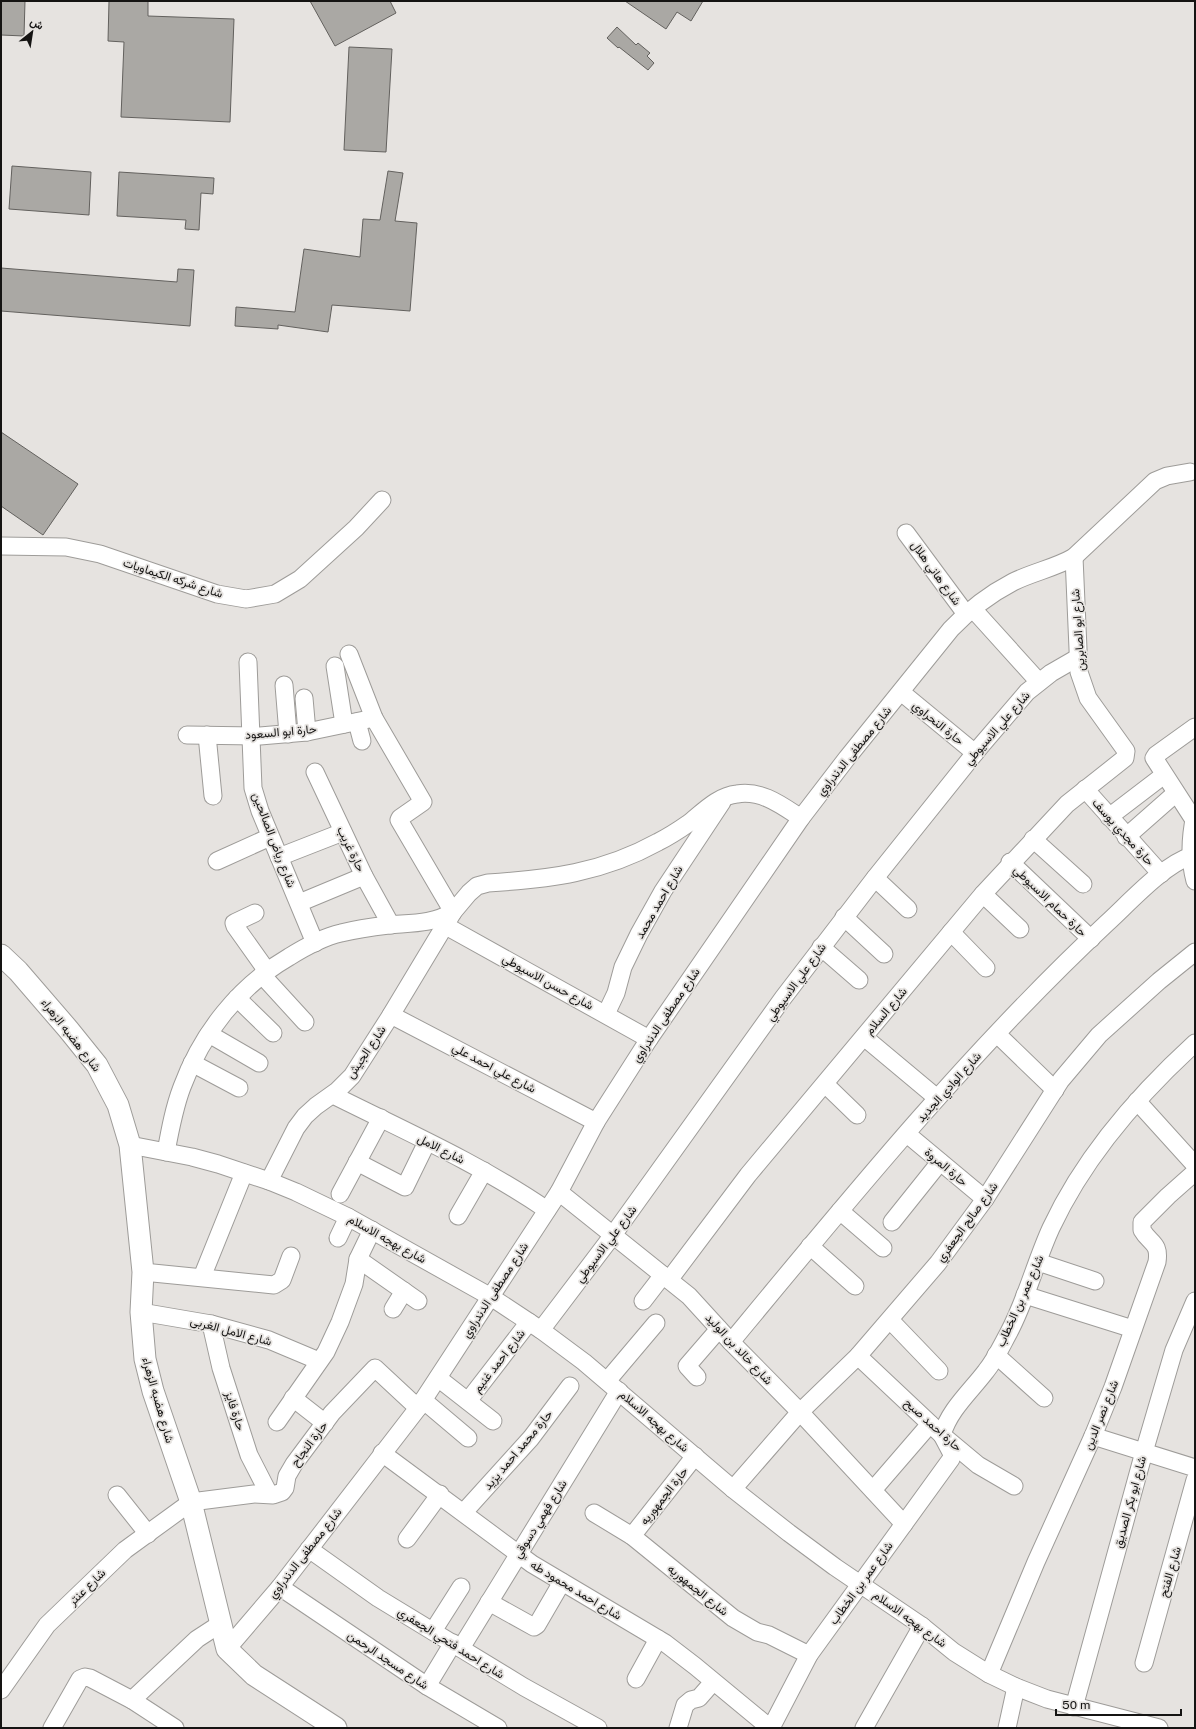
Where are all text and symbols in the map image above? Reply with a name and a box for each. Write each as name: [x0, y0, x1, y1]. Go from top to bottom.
north arrow: [12, 12, 52, 52]
text: ش: [28, 15, 46, 33]
street label: شارع هاني هلال: [906, 538, 964, 610]
street label: شارع شركه الكيماويات: [121, 555, 225, 603]
street label: شارع ابو الصابرين: [1068, 588, 1090, 672]
street label: شارع علي الاسيوطي: [961, 688, 1035, 770]
street label: حارة النحراوي: [908, 698, 966, 750]
street label: شارع مصطفى الدندراوي: [814, 704, 897, 800]
street label: حارة ابو السعود: [245, 722, 317, 743]
street label: شارع رياض الصالحين: [248, 790, 299, 890]
street label: حارة مجدي يوسف: [1087, 796, 1157, 870]
street label: حارة غريب: [333, 824, 368, 874]
street label: شارع احمد محمد: [632, 863, 687, 942]
street label: حارة حمام الاسيوطي: [1009, 863, 1089, 942]
street label: شارع علي الاسيوطي: [763, 940, 831, 1025]
street label: شارع حسن الاسيوطي: [499, 951, 596, 1015]
street label: شارع مصطفى الدندراوي: [629, 965, 705, 1067]
street label: شارع السلام: [862, 984, 911, 1039]
street label: شارع هضبه الزهراء: [37, 996, 104, 1076]
street label: شارع الجيش: [343, 1023, 390, 1082]
street label: شارع علي احمد علي: [448, 1040, 538, 1099]
street label: شارع الوادي الجديد: [914, 1049, 986, 1127]
street label: شارع الامل: [414, 1131, 467, 1169]
street label: حارة المروة: [921, 1145, 970, 1190]
street label: شارع صالح الجعفري: [933, 1179, 1003, 1266]
street label: شارع علي الاسيوطي: [572, 1203, 642, 1287]
street label: شارع بهجه الاسلام: [344, 1212, 429, 1268]
street label: شارع مصطفى الدندراوي: [459, 1240, 534, 1342]
street label: شارع عمر بن الخطاب: [993, 1253, 1048, 1350]
street label: شارع خالد بن الوليد: [701, 1311, 775, 1389]
street label: شارع الامل الغربى: [188, 1313, 273, 1351]
street label: شارع احمد غنيم: [470, 1327, 530, 1397]
street label: شارع هضبه الزهراء: [137, 1355, 177, 1445]
street label: شارع نصر الدين: [1081, 1378, 1123, 1453]
street label: شارع بهجه الاسلام: [615, 1387, 692, 1456]
street label: حارة فايز: [221, 1389, 248, 1433]
street label: حارة احمد صبح: [900, 1396, 965, 1456]
street label: حارة محمد احمد يزيد: [481, 1407, 556, 1493]
street label: حارة النجاح: [288, 1419, 332, 1470]
street label: شارع ابو بكر الصديق: [1111, 1454, 1151, 1550]
street label: حارة الجمهوريه: [637, 1464, 692, 1528]
street label: شارع فهمي دسوقي: [510, 1477, 572, 1563]
street label: شارع مصطفى الدندراوي: [265, 1505, 347, 1603]
street label: شارع عمر بن الخطاب: [826, 1539, 897, 1628]
street label: شارع الفتح: [1156, 1545, 1186, 1599]
street label: شارع احمد محمود طه: [527, 1557, 624, 1624]
street label: شارع الجمهوريه: [664, 1561, 731, 1620]
street label: شارع عنتر: [65, 1566, 110, 1610]
street label: شارع بهجه الاسلام: [869, 1588, 949, 1652]
street label: شارع احمد فتحي الجعفري: [394, 1604, 507, 1684]
street label: شارع مسجد الرحمن: [344, 1628, 431, 1694]
scale bar: [1056, 1691, 1181, 1717]
text: 50 m: [1062, 1698, 1090, 1712]

